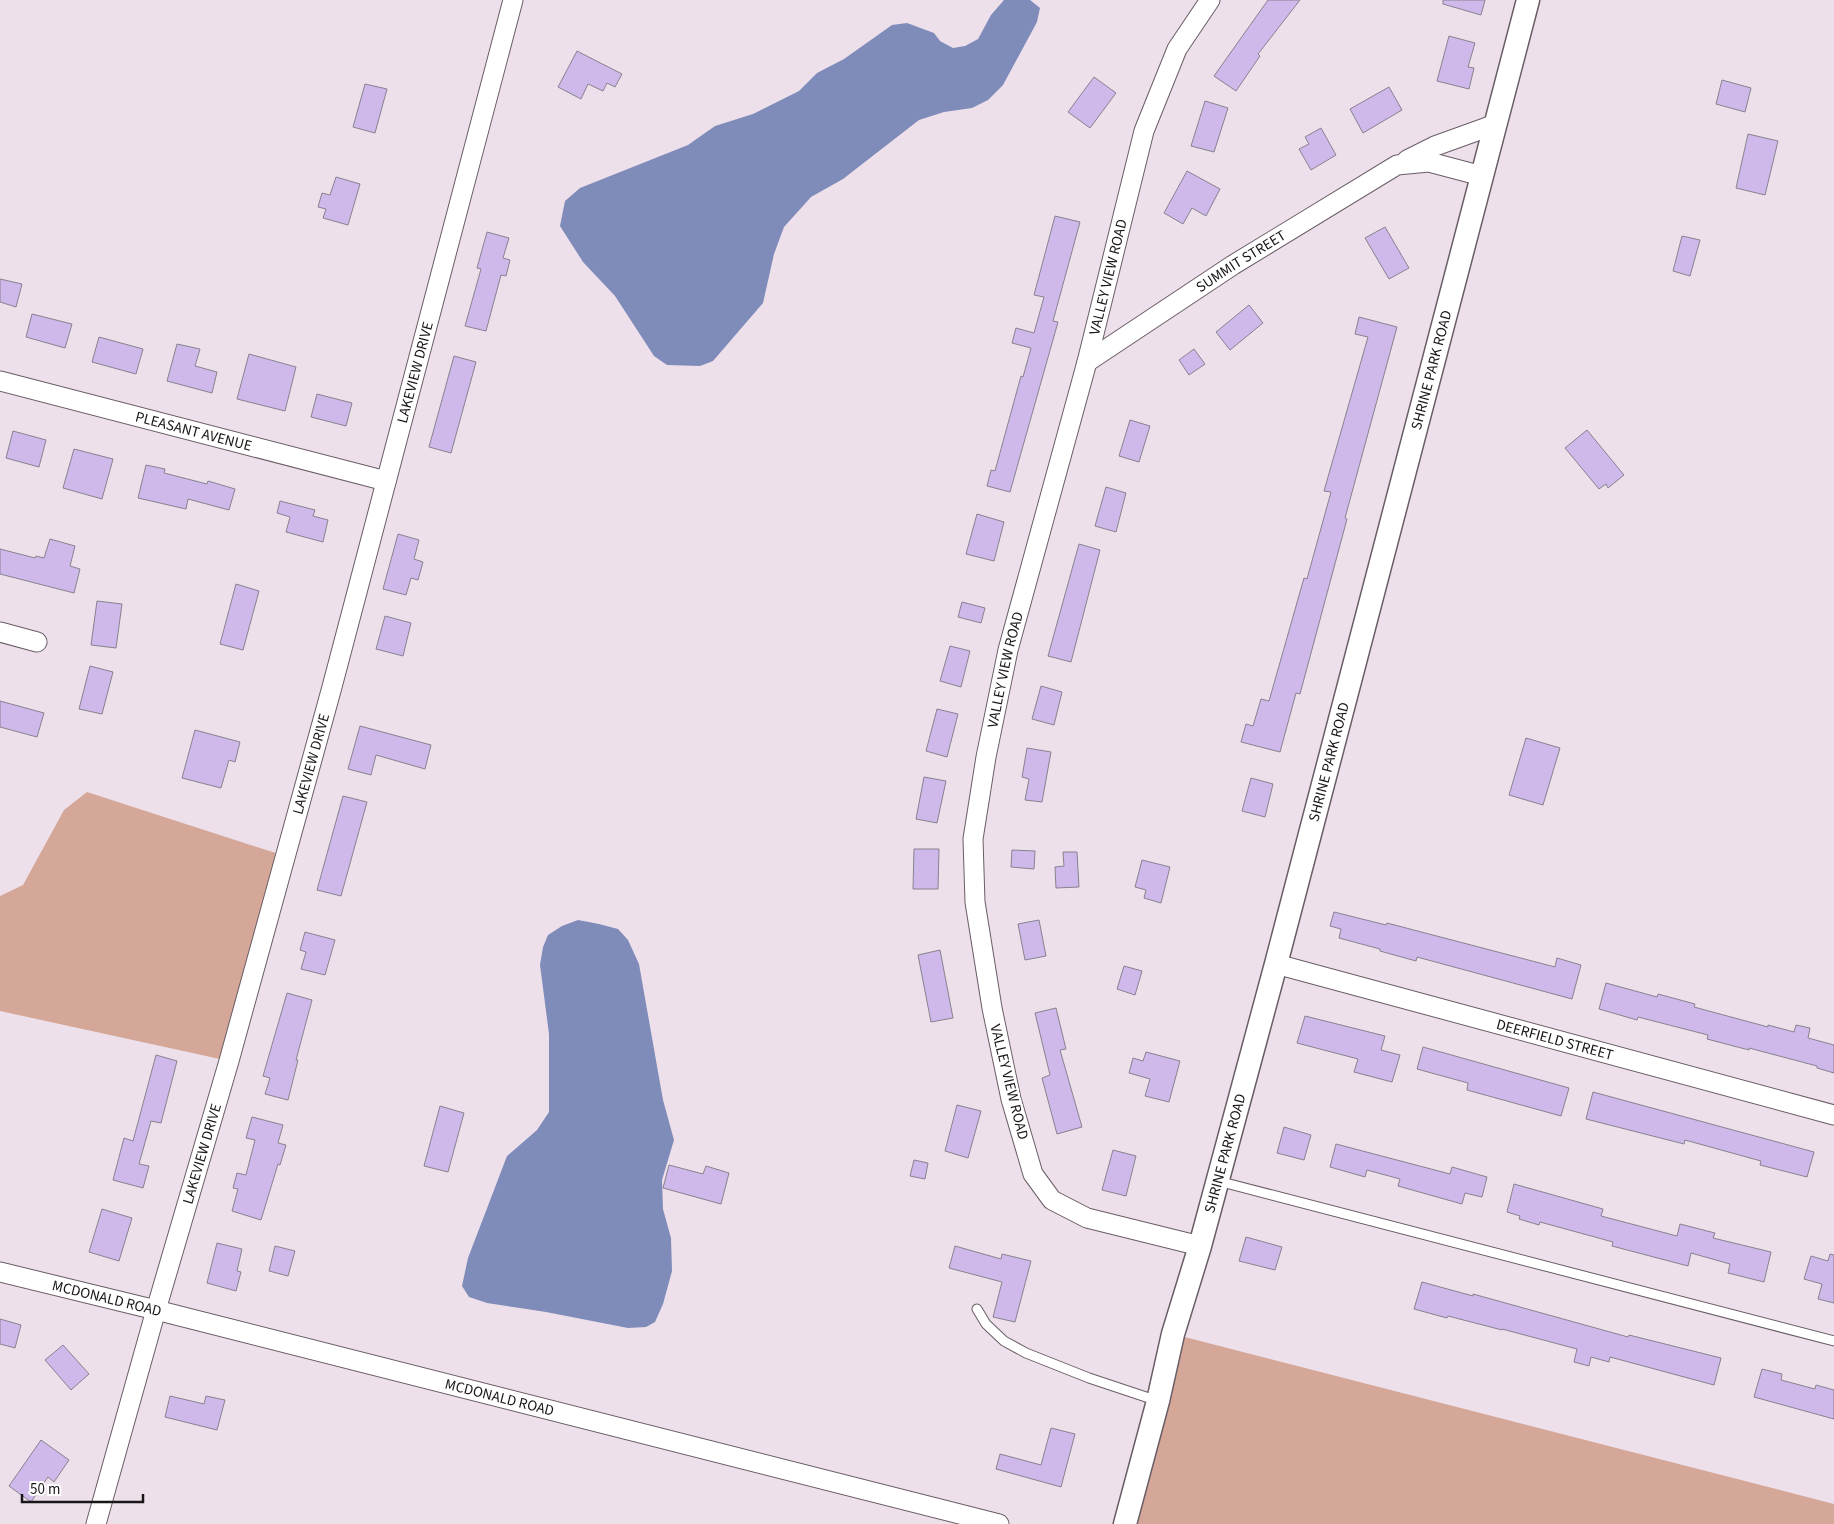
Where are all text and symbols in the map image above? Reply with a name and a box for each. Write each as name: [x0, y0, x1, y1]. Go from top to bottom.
street label: VALLEY VIEW ROAD: [1084, 217, 1132, 337]
street label: SUMMIT STREET: [1192, 225, 1290, 297]
street label: SHRINE PARK ROAD: [1406, 308, 1457, 432]
street label: LAKEVIEW DRIVE: [392, 319, 438, 425]
street label: PLEASANT AVENUE: [133, 406, 254, 456]
street label: VALLEY VIEW ROAD: [982, 609, 1029, 729]
street label: SHRINE PARK ROAD: [1303, 700, 1355, 824]
street label: LAKEVIEW DRIVE: [287, 711, 335, 817]
street label: DEERFIELD STREET: [1494, 1014, 1616, 1065]
street label: VALLEY VIEW ROAD: [984, 1022, 1034, 1142]
street label: SHRINE PARK ROAD: [1199, 1091, 1251, 1215]
street label: LAKEVIEW DRIVE: [177, 1101, 227, 1207]
street label: MCDONALD ROAD: [50, 1275, 164, 1321]
street label: MCDONALD ROAD: [443, 1373, 556, 1421]
scale bar: [22, 1472, 144, 1504]
text: 50 m: [30, 1479, 60, 1500]

